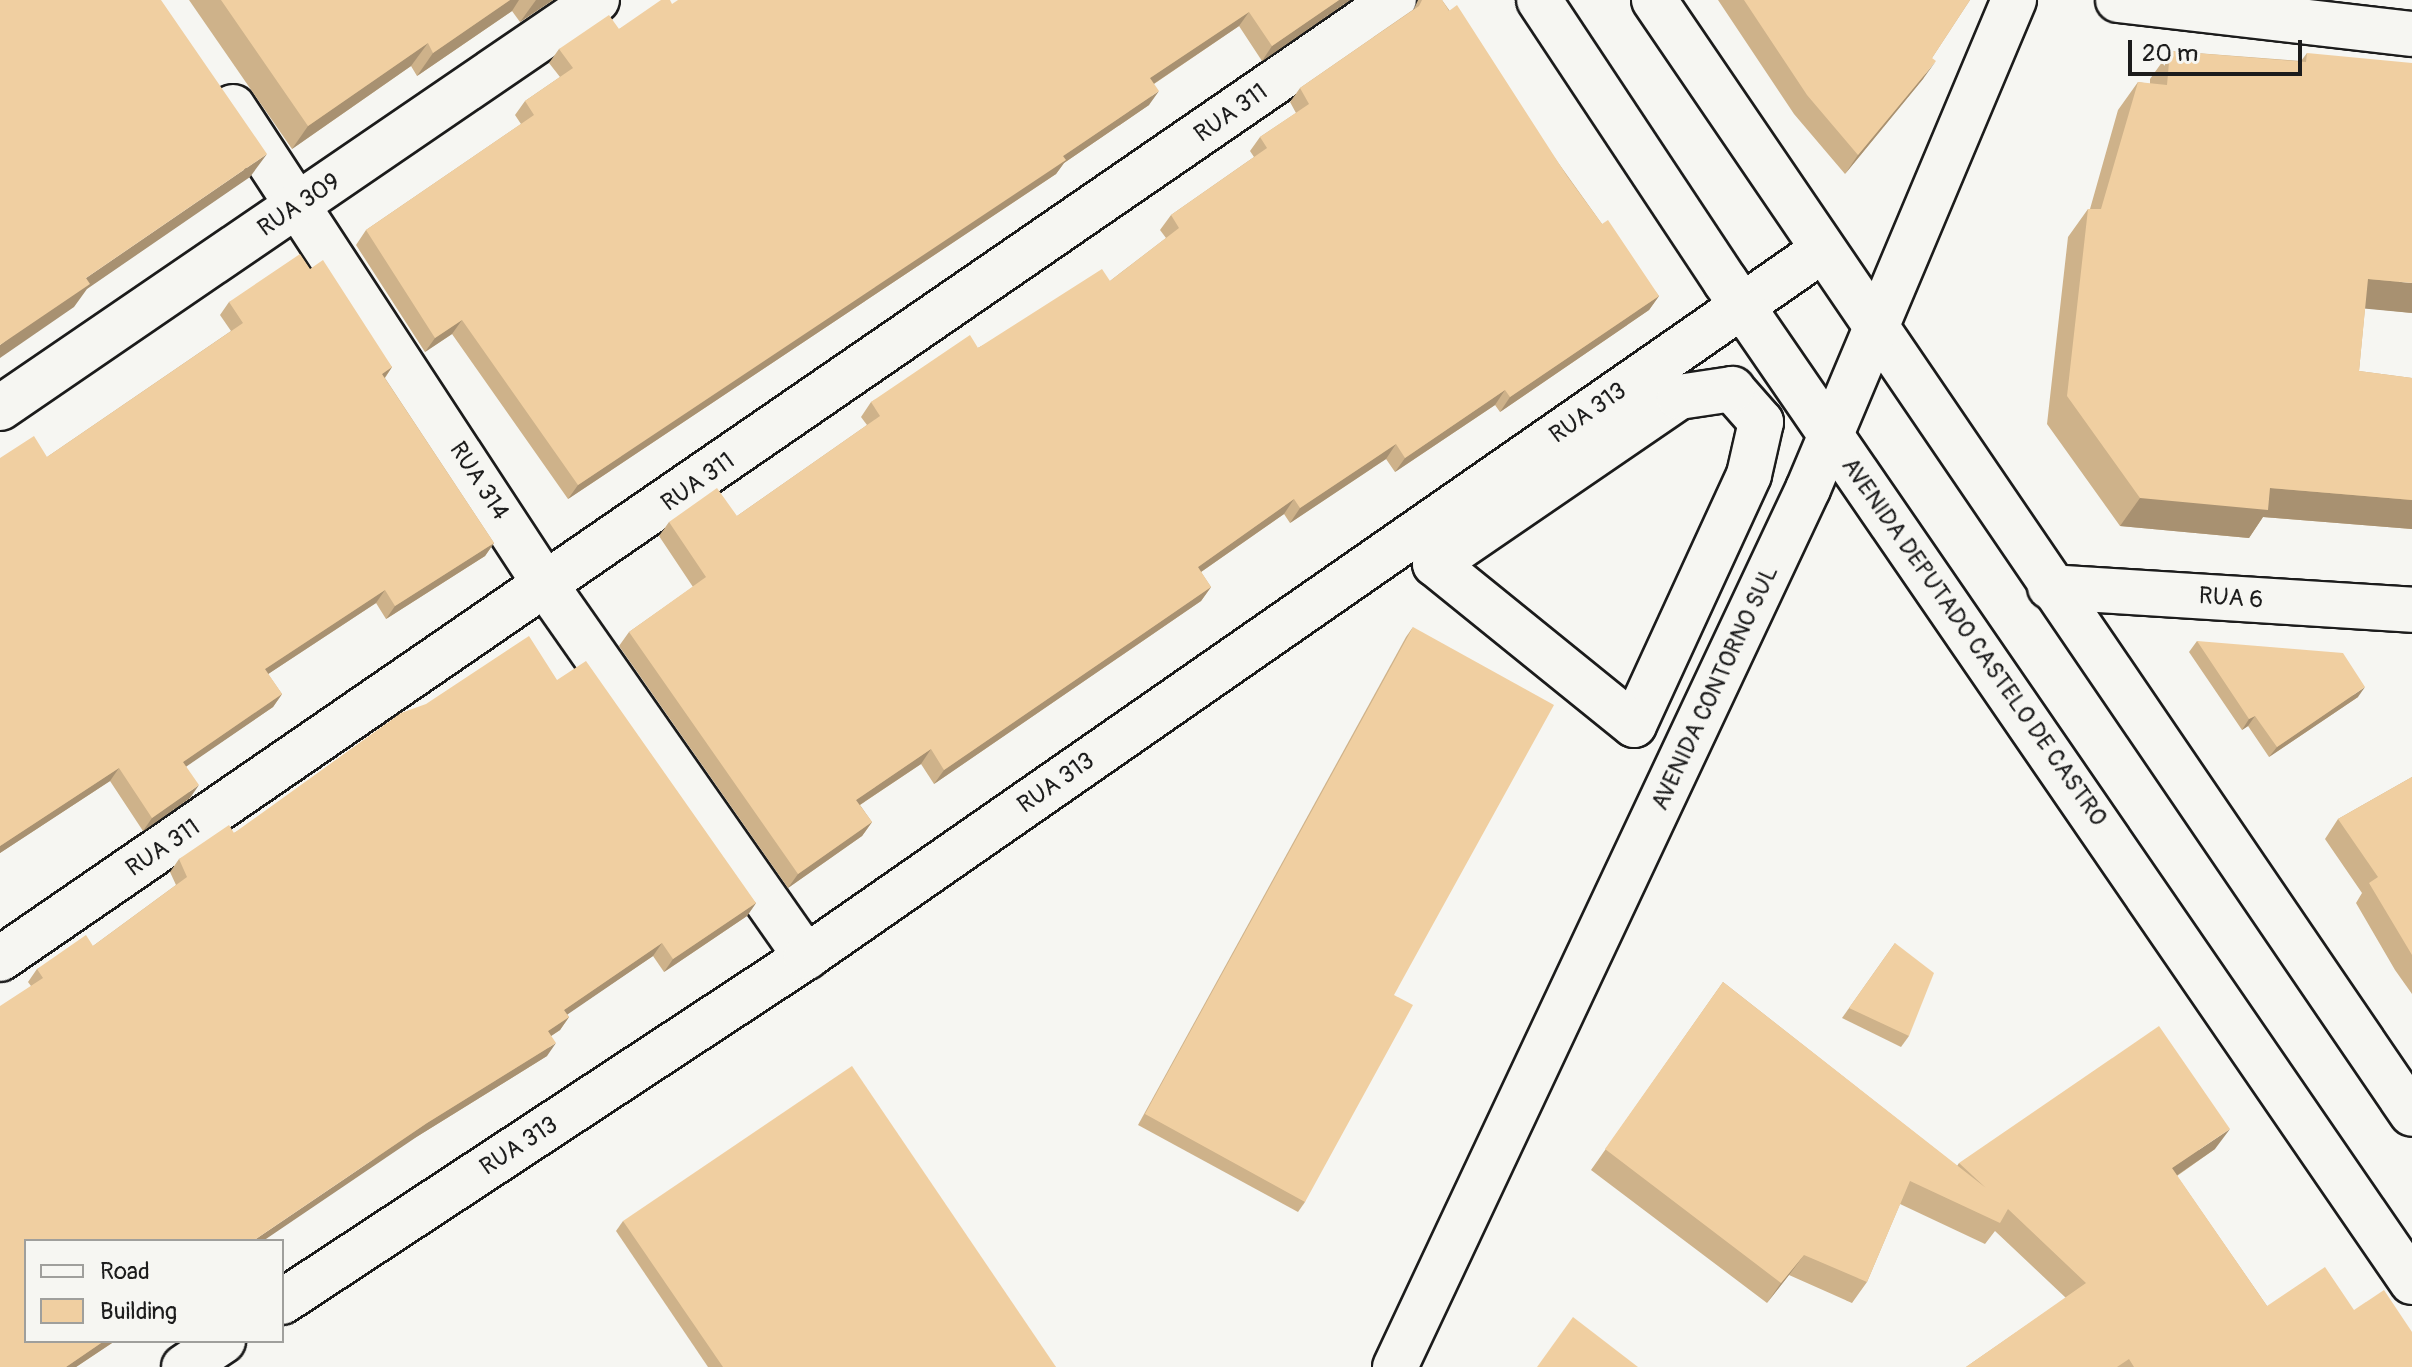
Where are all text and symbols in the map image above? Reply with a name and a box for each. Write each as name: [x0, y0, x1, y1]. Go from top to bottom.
scale bar: [2132, 24, 2306, 74]
text: 20 m: [2142, 39, 2198, 68]
street label: RUA 311: [1189, 77, 1273, 149]
street label: RUA 309: [253, 167, 345, 243]
street label: RUA 313: [1544, 376, 1632, 450]
street label: RUA 314: [443, 437, 515, 525]
street label: RUA 311: [656, 446, 740, 518]
street label: AVENIDA DEPUTADO CASTELO DE CASTRO: [1835, 452, 2113, 832]
street label: AVENIDA CONTORNO SUL: [1646, 561, 1784, 815]
street label: RUA 6: [2198, 581, 2264, 615]
street label: RUA 313: [1012, 746, 1100, 820]
street label: RUA 311: [121, 813, 205, 883]
street label: RUA 313: [475, 1110, 563, 1182]
legend: [24, 1239, 284, 1343]
text: Road: [100, 1257, 150, 1286]
text: Building: [100, 1297, 177, 1326]

